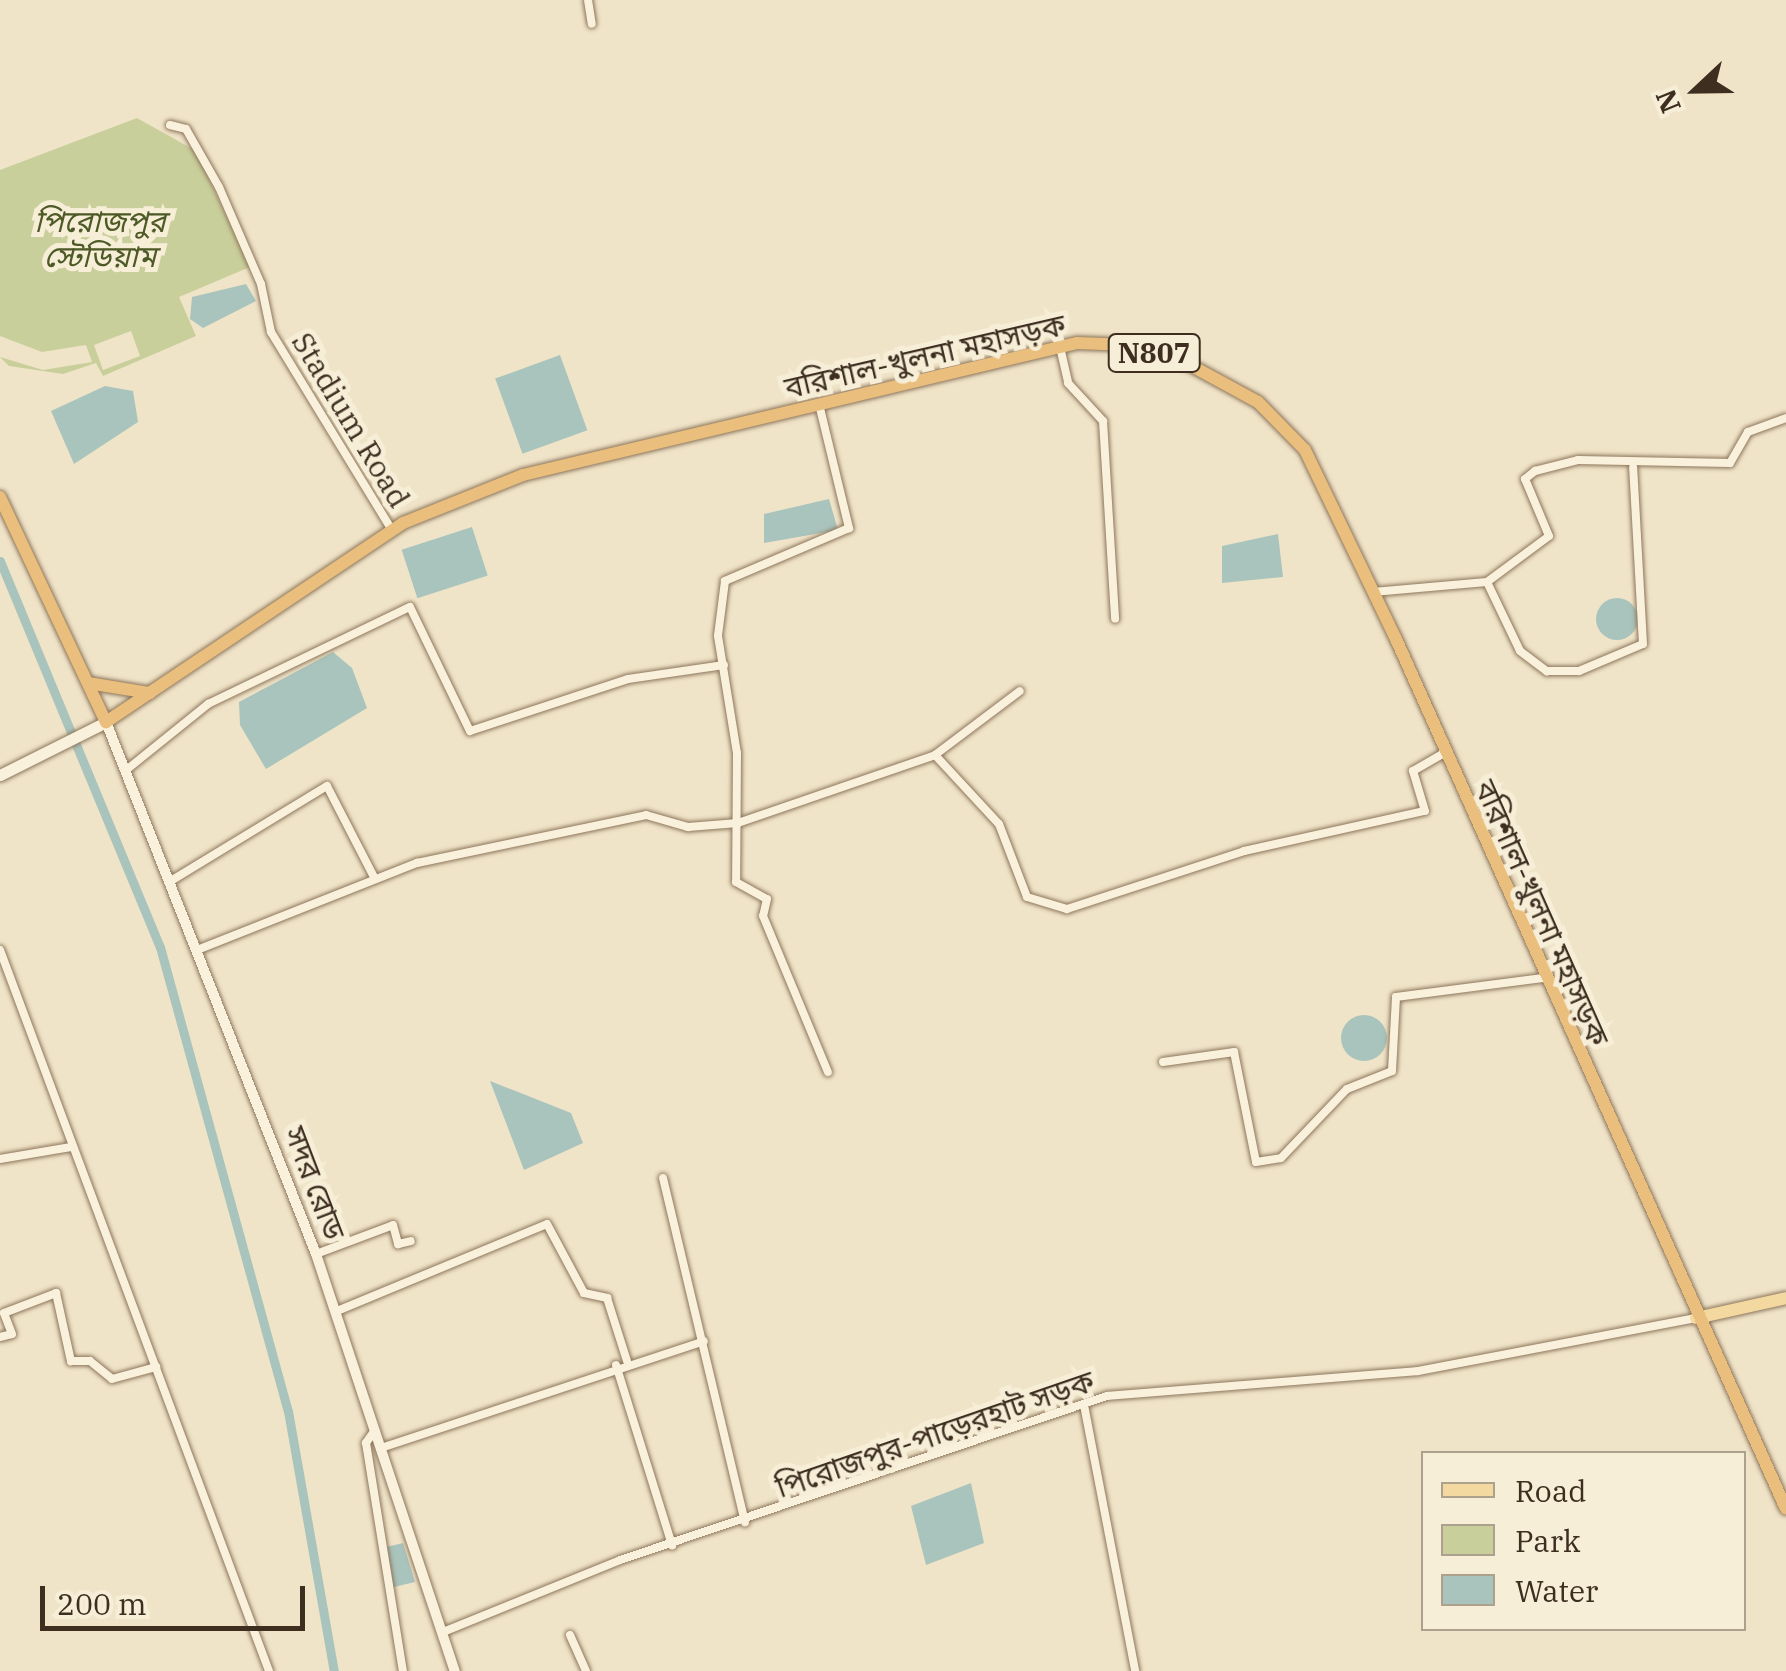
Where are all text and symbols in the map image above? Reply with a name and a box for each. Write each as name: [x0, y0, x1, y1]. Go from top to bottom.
north arrow: [1646, 40, 1746, 140]
text: N: [1646, 84, 1689, 119]
park label: পিরোজপুর স্টেডিয়াম: [34, 203, 166, 274]
street label: বরিশাল-খুলনা মহাসড়ক: [781, 306, 1069, 406]
street label: Stadium Road: [285, 326, 417, 514]
road number: N807: [1106, 330, 1202, 376]
street label: বরিশাল-খুলনা মহাসড়ক: [1467, 774, 1617, 1052]
street label: সদর রোড: [277, 1121, 353, 1245]
street label: পিরোজপুর-পাড়েরহাট সড়ক: [771, 1363, 1099, 1505]
legend: [1421, 1451, 1746, 1631]
text: Road: [1515, 1471, 1587, 1510]
text: Park: [1515, 1521, 1581, 1560]
scale bar: [45, 1566, 310, 1628]
text: Water: [1515, 1571, 1598, 1610]
text: 200 m: [57, 1584, 147, 1623]

